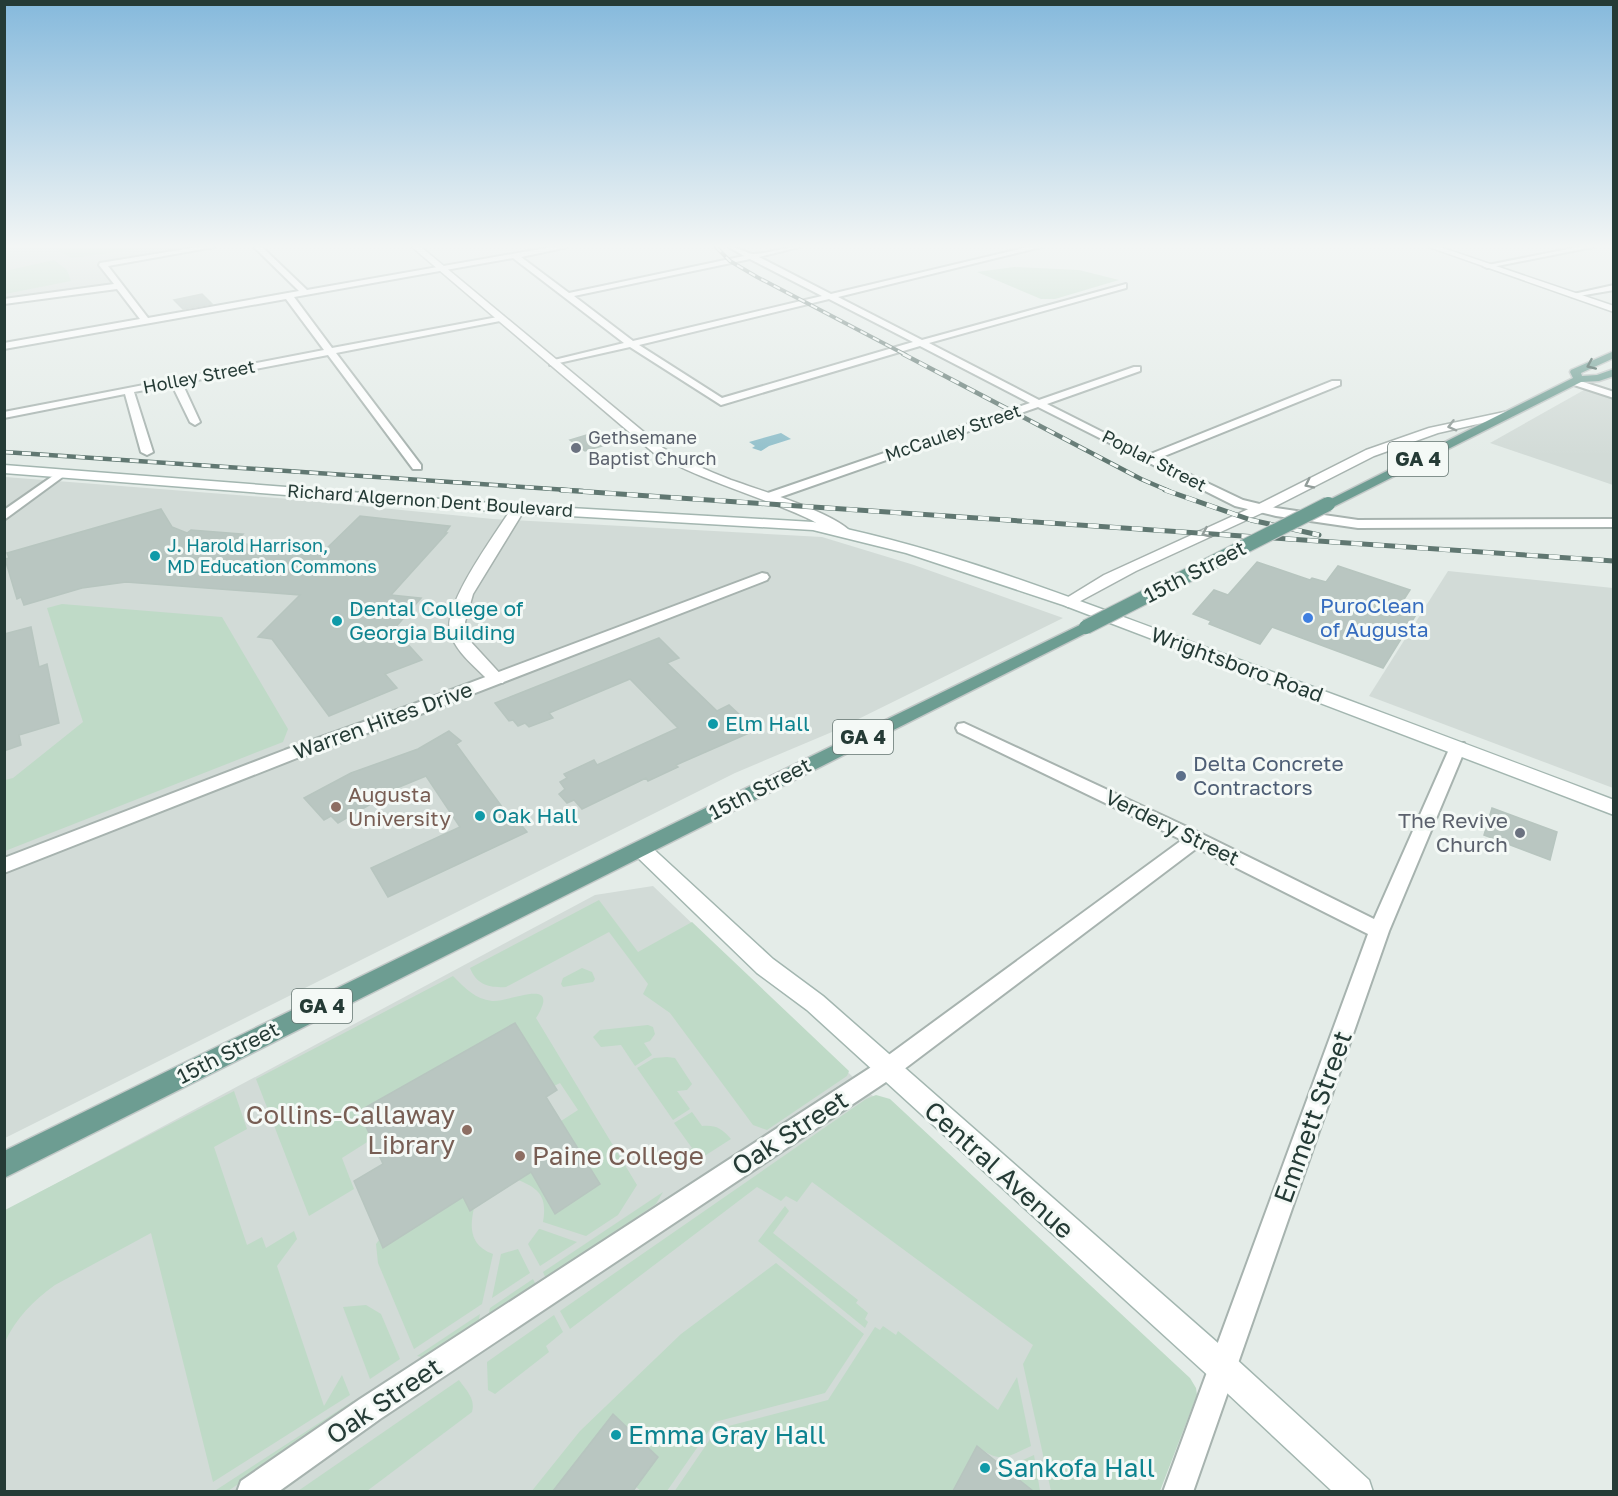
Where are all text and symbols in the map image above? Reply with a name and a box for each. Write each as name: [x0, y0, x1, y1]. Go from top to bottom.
street label: Holley Street: [141, 354, 257, 398]
one-way arrow: [1586, 357, 1597, 369]
street label: McCauley Street: [882, 399, 1023, 466]
one-way arrow: [1447, 419, 1457, 432]
street label: Poplar Street: [1099, 424, 1210, 496]
place label: Gethsemane Baptist Church: [588, 426, 716, 469]
marker: Gethsemane Baptist Church: [569, 441, 583, 455]
road number: GA 4: [1388, 442, 1448, 476]
one-way arrow: [1304, 477, 1315, 489]
street label: Richard Algernon Dent Boulevard: [286, 479, 574, 521]
one-way arrow: [1202, 526, 1213, 538]
place label: J. Harold Harrison, MD Education Commons: [167, 534, 377, 577]
street label: 15th Street: [1139, 534, 1250, 608]
marker: J. Harold Harrison, MD Education Commons: [148, 549, 162, 563]
place label: PuroClean of Augusta: [1320, 592, 1429, 642]
place label: Dental College of Georgia Building: [349, 595, 524, 645]
marker: PuroClean of Augusta: [1301, 611, 1315, 625]
marker: Dental College of Georgia Building: [330, 614, 344, 628]
street label: Wrightsboro Road: [1148, 621, 1327, 707]
street label: Warren Hites Drive: [290, 676, 476, 764]
place label: Elm Hall: [725, 710, 810, 736]
marker: Elm Hall: [706, 717, 720, 731]
road number: GA 4: [833, 720, 893, 754]
place label: Delta Concrete Contractors: [1193, 750, 1344, 800]
street label: 15th Street: [704, 751, 815, 825]
marker: Delta Concrete Contractors: [1174, 769, 1188, 783]
place label: Augusta University: [348, 781, 451, 831]
street label: Verdery Street: [1101, 783, 1244, 871]
marker: Augusta University: [329, 800, 343, 814]
place label: Oak Hall: [492, 802, 578, 828]
place label: The Revive Church: [1398, 807, 1508, 857]
marker: Oak Hall: [473, 809, 487, 823]
marker: The Revive Church: [1513, 826, 1527, 840]
road number: GA 4: [292, 989, 352, 1023]
street label: 15th Street: [172, 1015, 283, 1089]
street label: Emmett Street: [1267, 1027, 1358, 1207]
street label: Oak Street: [726, 1084, 854, 1182]
street label: Central Avenue: [918, 1095, 1080, 1245]
place label: Collins-Callaway Library: [246, 1099, 455, 1160]
marker: Collins-Callaway Library: [460, 1123, 474, 1137]
place label: Paine College: [532, 1140, 704, 1171]
marker: Paine College: [513, 1149, 527, 1163]
street label: Oak Street: [320, 1351, 447, 1450]
place label: Emma Gray Hall: [628, 1419, 826, 1450]
marker: Emma Gray Hall: [609, 1428, 623, 1442]
place label: Sankofa Hall: [997, 1452, 1155, 1483]
marker: Sankofa Hall: [978, 1461, 992, 1475]

